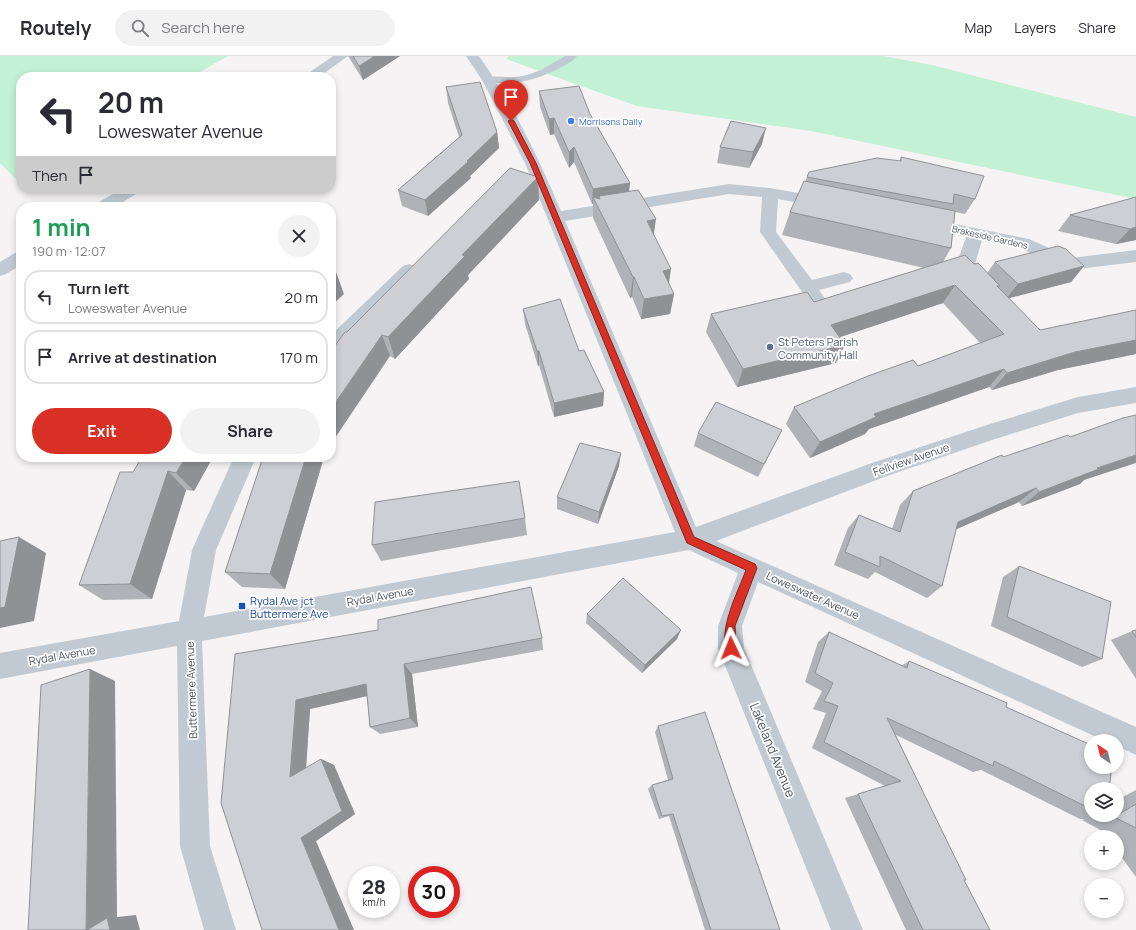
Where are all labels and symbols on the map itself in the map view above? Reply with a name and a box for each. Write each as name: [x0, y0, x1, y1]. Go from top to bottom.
pin: [494, 80, 528, 121]
place label: Morrisons Daily: [579, 115, 643, 128]
marker: Morrisons Daily: [566, 116, 576, 126]
street label: Brakeside Gardens: [951, 222, 1029, 252]
place label: St Peters Parish Community Hall: [778, 334, 858, 362]
marker: St Peters Parish Community Hall: [765, 342, 775, 352]
street label: Fellview Avenue: [871, 439, 952, 479]
street label: Loweswater Avenue: [764, 568, 863, 623]
street label: Rydal Avenue: [345, 583, 415, 609]
place label: Rydal Ave jct Buttermere Ave: [250, 593, 329, 621]
marker: Rydal Ave jct Buttermere Ave: [237, 601, 247, 611]
position arrow: [710, 627, 752, 669]
street label: Buttermere Avenue: [182, 640, 200, 739]
street label: Rydal Avenue: [27, 642, 97, 668]
street label: Lakeland Avenue: [746, 700, 800, 800]
north arrow: [1084, 734, 1124, 774]
speed limit sign: 30: [408, 866, 460, 918]

